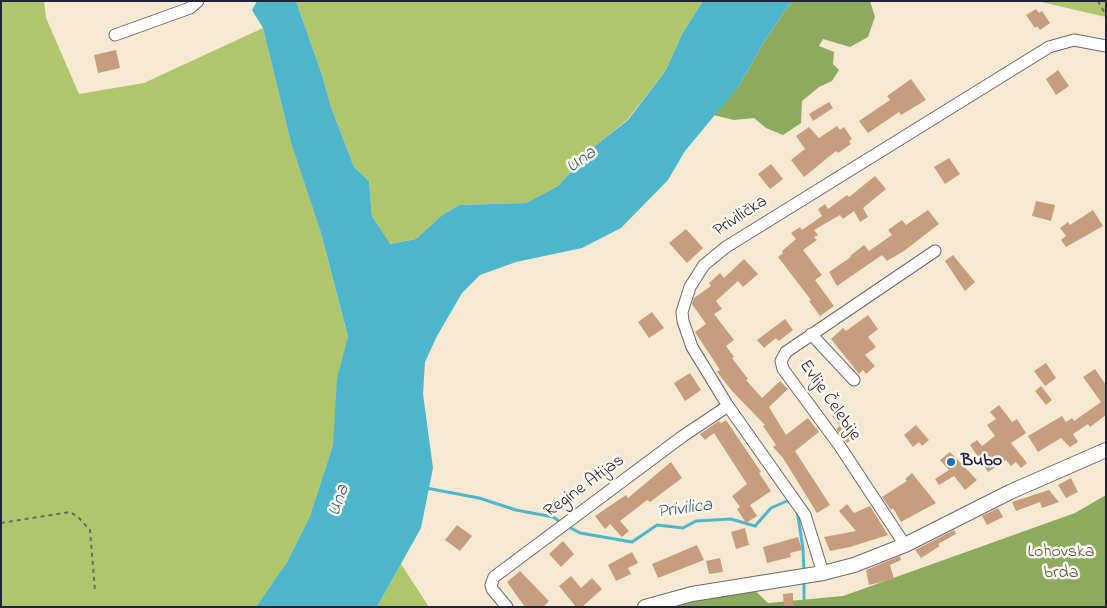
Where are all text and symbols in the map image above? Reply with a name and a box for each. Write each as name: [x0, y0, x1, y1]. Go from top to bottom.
water label: Una: [563, 143, 601, 179]
street label: Privilička: [710, 192, 772, 242]
street label: Evlije Čelebije: [793, 356, 865, 446]
street label: Regine Atijas: [541, 451, 629, 523]
place label: Bubo: [961, 451, 1002, 473]
marker: Bubo: [945, 456, 957, 468]
water label: Una: [324, 482, 356, 520]
water label: Privilica: [656, 495, 714, 525]
park label: Lohovska brda: [1027, 542, 1095, 584]

